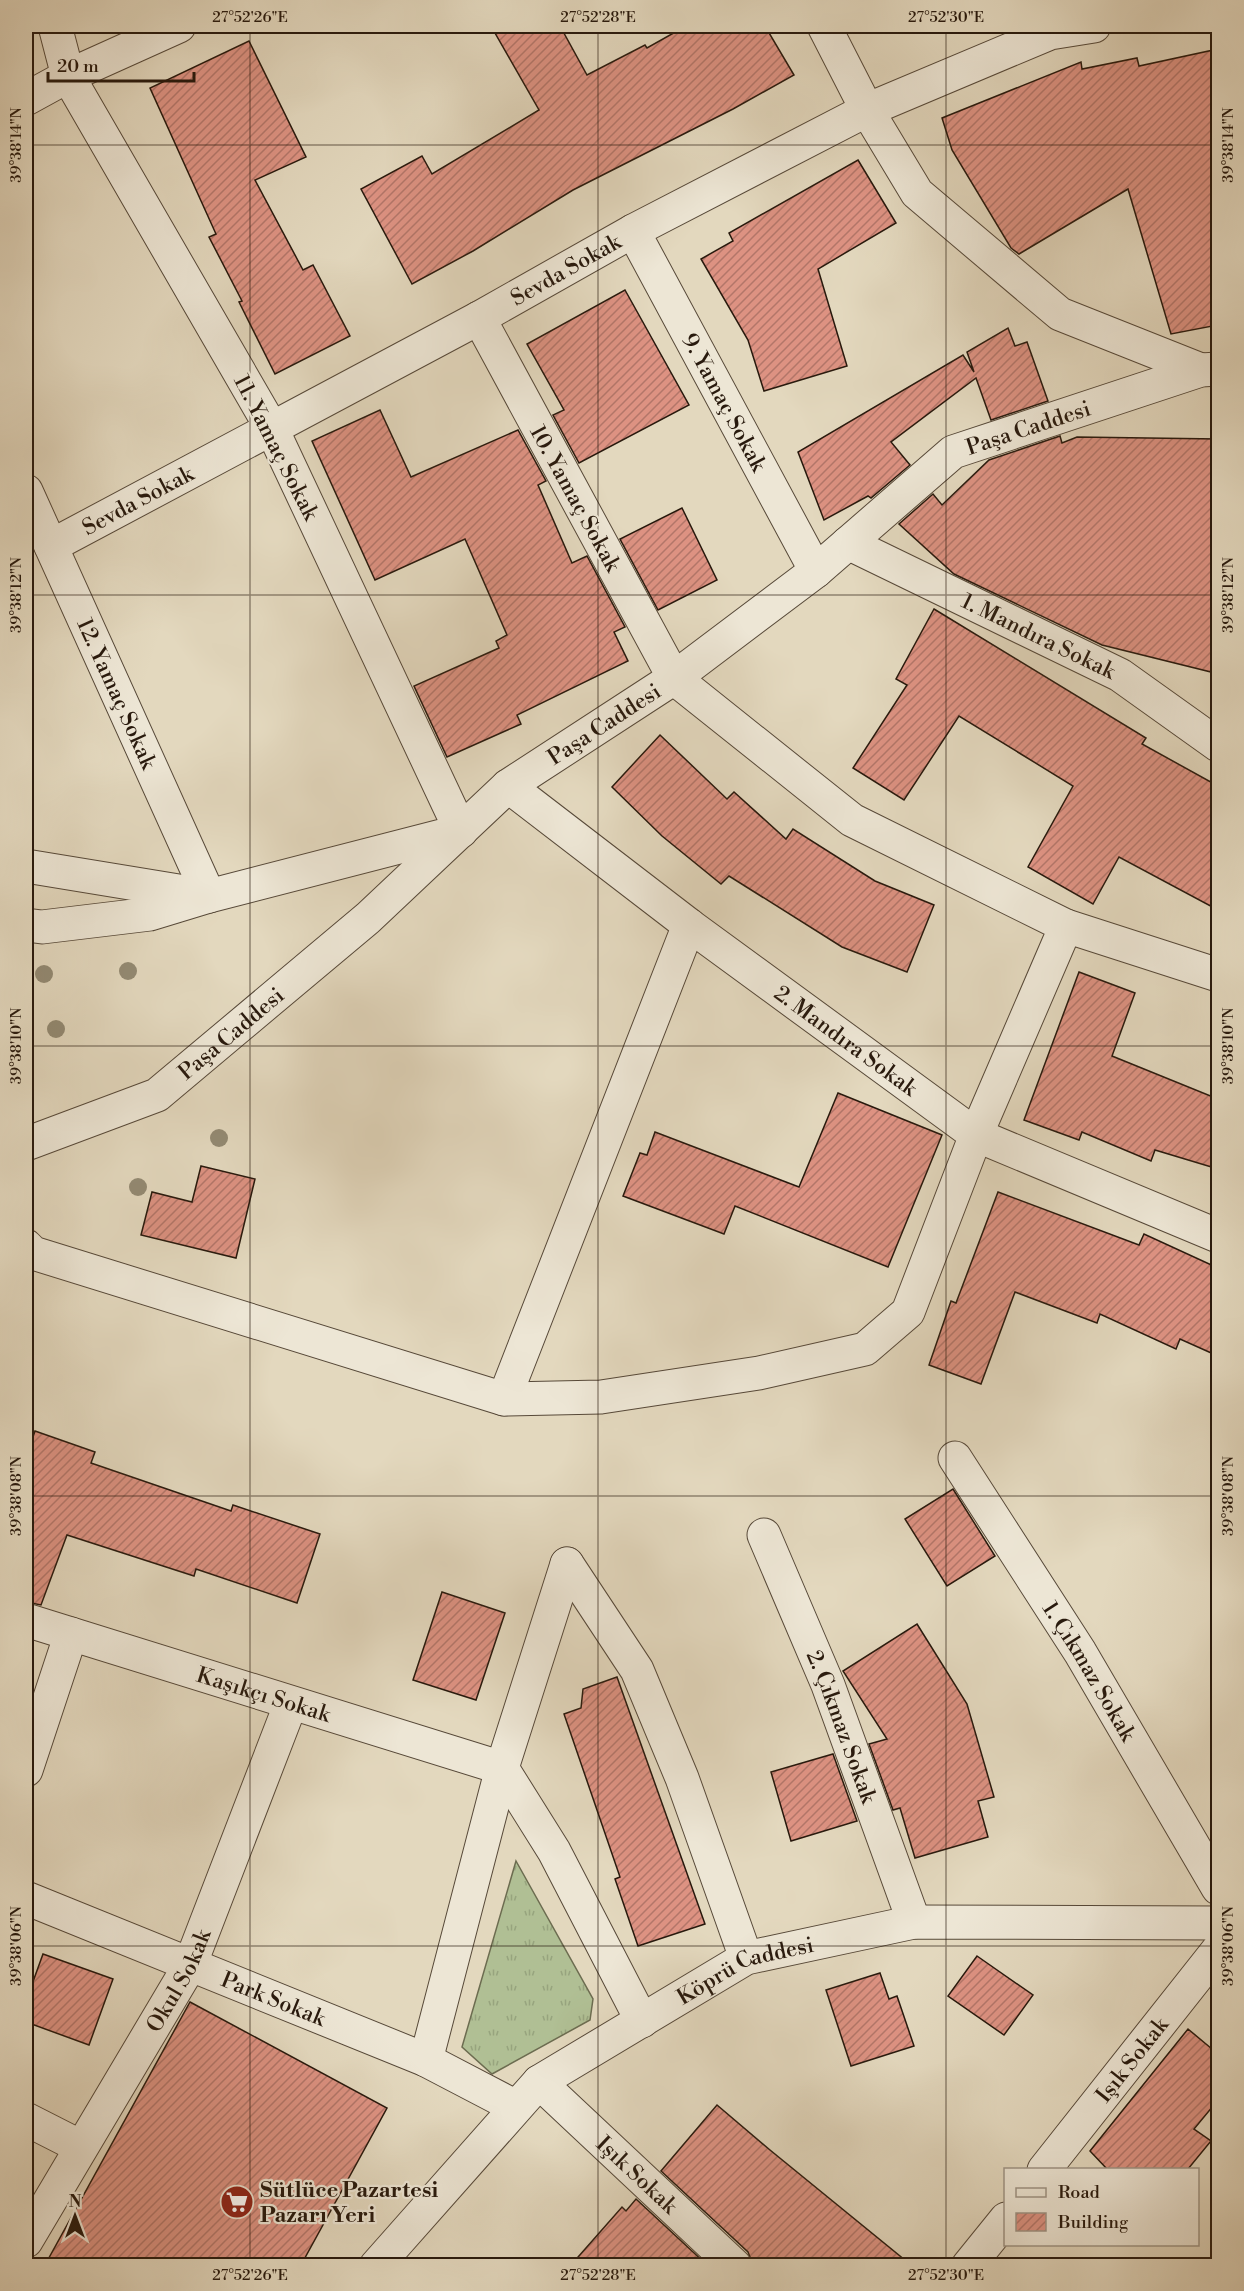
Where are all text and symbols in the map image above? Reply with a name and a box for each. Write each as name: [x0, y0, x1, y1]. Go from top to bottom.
text: 27°52'26"E: [212, 8, 288, 27]
text: 27°52'28"E: [560, 8, 636, 27]
text: 27°52'30"E: [908, 8, 984, 27]
scale bar: [48, 45, 194, 83]
text: 20 m: [57, 55, 99, 78]
text: 39°38'14"N: [7, 107, 26, 183]
text: 39°38'14"N: [1219, 107, 1238, 183]
street label: Sevda Sokak: [506, 228, 627, 312]
street label: 9. Yamaç Sokak: [675, 329, 773, 478]
street label: 11. Yamaç Sokak: [227, 370, 325, 526]
street label: Paşa Caddesi: [963, 395, 1094, 462]
street label: 10. Yamaç Sokak: [523, 421, 627, 578]
street label: Sevda Sokak: [78, 460, 200, 542]
text: 39°38'12"N: [7, 557, 26, 633]
text: 39°38'12"N: [1219, 557, 1238, 633]
street label: 1. Mandıra Sokak: [957, 588, 1121, 686]
street label: 12. Yamaç Sokak: [70, 614, 162, 775]
street label: Paşa Caddesi: [543, 678, 666, 772]
street label: 2. Mandıra Sokak: [769, 980, 923, 1103]
street label: Paşa Caddesi: [173, 982, 290, 1086]
text: 39°38'10"N: [7, 1008, 26, 1084]
text: 39°38'10"N: [1219, 1008, 1238, 1084]
text: 39°38'08"N: [7, 1456, 26, 1536]
text: 39°38'08"N: [1219, 1456, 1238, 1536]
street label: 1. Çıkmaz Sokak: [1036, 1597, 1142, 1748]
street label: 2. Çıkmaz Sokak: [800, 1646, 882, 1809]
street label: Kaşıkçı Sokak: [193, 1662, 335, 1729]
text: 39°38'06"N: [7, 1906, 26, 1986]
text: 39°38'06"N: [1219, 1906, 1238, 1986]
street label: Okul Sokak: [141, 1924, 218, 2038]
street label: Köprü Caddesi: [672, 1932, 816, 2011]
street label: Park Sokak: [217, 1966, 330, 2033]
street label: Işık Sokak: [1091, 2011, 1176, 2108]
street label: Işık Sokak: [590, 2131, 684, 2221]
legend: [1004, 2168, 1199, 2246]
place label: Sütlüce Pazartesi Pazarı Yeri: [260, 2177, 438, 2229]
text: Road: [1058, 2181, 1101, 2204]
supermarket icon: Sütlüce Pazartesi Pazarı Yeri: [219, 2184, 255, 2220]
north arrow: [45, 2186, 105, 2246]
text: N: [69, 2192, 82, 2212]
text: Building: [1057, 2211, 1129, 2234]
text: 27°52'26"E: [212, 2266, 288, 2285]
text: 27°52'28"E: [560, 2266, 636, 2285]
text: 27°52'30"E: [908, 2266, 984, 2285]

